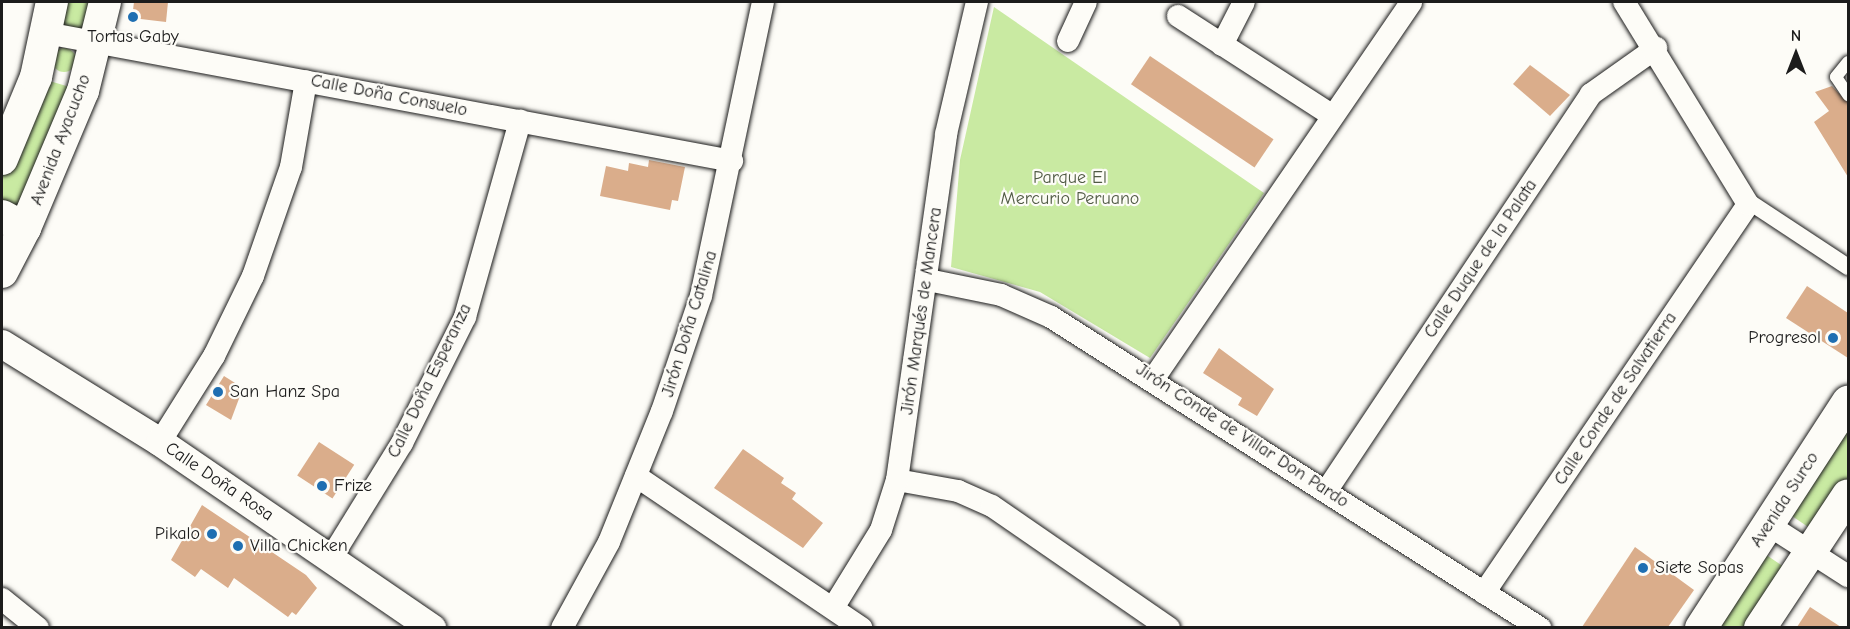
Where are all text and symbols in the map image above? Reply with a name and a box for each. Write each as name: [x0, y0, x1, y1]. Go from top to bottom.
marker: Tortas Gaby: [126, 10, 140, 24]
north arrow: [1766, 24, 1826, 84]
place label: Tortas Gaby: [87, 26, 179, 48]
text: N: [1791, 27, 1801, 45]
street label: Calle Doña Consuelo: [309, 70, 469, 122]
street label: Avenida Ayacucho: [26, 71, 96, 209]
park label: Parque El Mercurio Peruano: [1001, 168, 1139, 210]
street label: Calle Duque de la Palata: [1420, 176, 1542, 342]
street label: Jirón Marqués de Mancera: [897, 206, 947, 416]
street label: Jirón Doña Catalina: [657, 248, 723, 400]
street label: Calle Doña Esperanza: [383, 300, 477, 462]
street label: Calle Conde de Salvatierra: [1550, 308, 1682, 490]
place label: Progresol: [1748, 327, 1821, 349]
marker: Progresol: [1826, 331, 1840, 345]
street label: Jirón Conde de Villar Don Pardo: [1132, 359, 1352, 513]
place label: San Hanz Spa: [230, 381, 340, 403]
marker: San Hanz Spa: [211, 385, 225, 399]
street label: Calle Doña Rosa: [161, 438, 277, 526]
street label: Avenida Surco: [1746, 448, 1824, 552]
place label: Frize: [334, 475, 372, 497]
marker: Frize: [315, 479, 329, 493]
place label: Pikalo: [155, 523, 200, 545]
marker: Pikalo: [205, 527, 219, 541]
place label: Villa Chicken: [250, 535, 348, 557]
marker: Villa Chicken: [231, 539, 245, 553]
place label: Siete Sopas: [1655, 557, 1743, 579]
marker: Siete Sopas: [1636, 561, 1650, 575]

